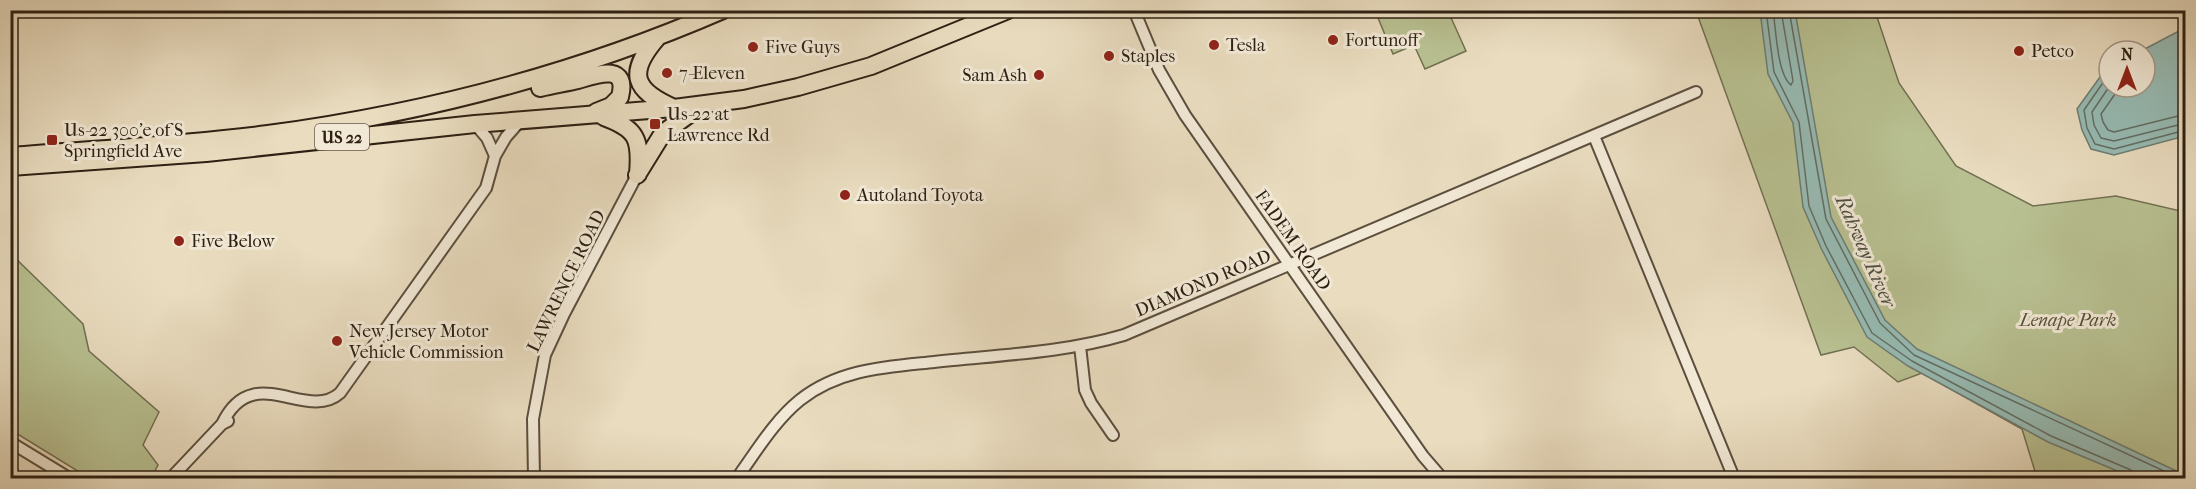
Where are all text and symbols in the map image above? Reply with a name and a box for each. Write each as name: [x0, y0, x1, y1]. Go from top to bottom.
place label: Fortunoff: [1345, 30, 1422, 51]
marker: Fortunoff: [1326, 33, 1340, 47]
place label: Tesla: [1226, 35, 1266, 56]
place label: Five Guys: [765, 37, 840, 58]
marker: Tesla: [1207, 38, 1221, 52]
north arrow: [2097, 39, 2157, 99]
marker: Five Guys: [746, 40, 760, 54]
place label: Petco: [2031, 41, 2074, 62]
marker: Petco: [2012, 44, 2026, 58]
text: N: [2121, 45, 2134, 64]
place label: Staples: [1121, 46, 1175, 67]
marker: Staples: [1102, 49, 1116, 63]
place label: 7-Eleven: [679, 63, 745, 84]
place label: Sam Ash: [962, 65, 1027, 86]
marker: 7-Eleven: [660, 66, 674, 80]
marker: Sam Ash: [1032, 68, 1046, 82]
place label: Us-22 at Lawrence Rd: [667, 104, 770, 146]
marker: Us-22 at Lawrence Rd: [648, 117, 662, 131]
place label: Us-22 300'e of S Springfield Ave: [64, 120, 183, 162]
road number: US 22: [315, 124, 369, 150]
marker: Us-22 300'e of S Springfield Ave: [45, 133, 59, 147]
place label: Autoland Toyota: [856, 185, 984, 206]
street label: FADEM ROAD: [1250, 186, 1335, 295]
marker: Autoland Toyota: [838, 188, 852, 202]
water label: Rahway River: [1830, 190, 1901, 313]
street label: LAWRENCE ROAD: [523, 207, 610, 356]
place label: Five Below: [191, 231, 275, 252]
marker: Five Below: [172, 234, 186, 248]
street label: DIAMOND ROAD: [1132, 245, 1274, 322]
park label: Lenape Park: [2018, 310, 2116, 331]
place label: New Jersey Motor Vehicle Commission: [348, 321, 504, 363]
marker: New Jersey Motor Vehicle Commission: [330, 334, 344, 348]

